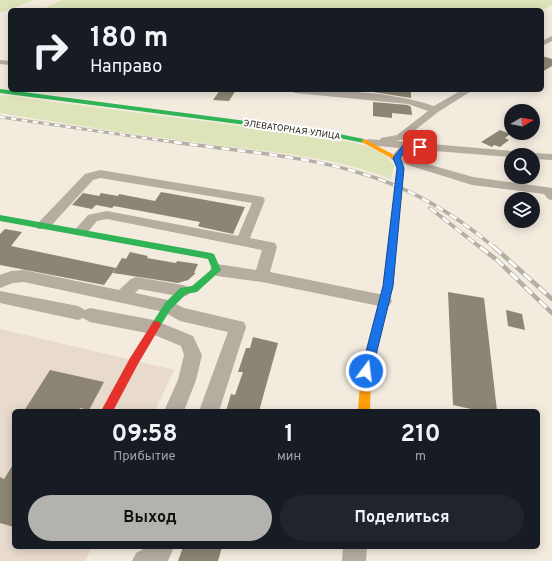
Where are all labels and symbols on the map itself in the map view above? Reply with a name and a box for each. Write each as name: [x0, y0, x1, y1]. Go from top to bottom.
north arrow: [504, 104, 540, 140]
street label: ЭЛЕВАТОРНАЯ УЛИЦА: [243, 118, 341, 142]
pin: [403, 130, 437, 164]
position arrow: [345, 350, 387, 392]

